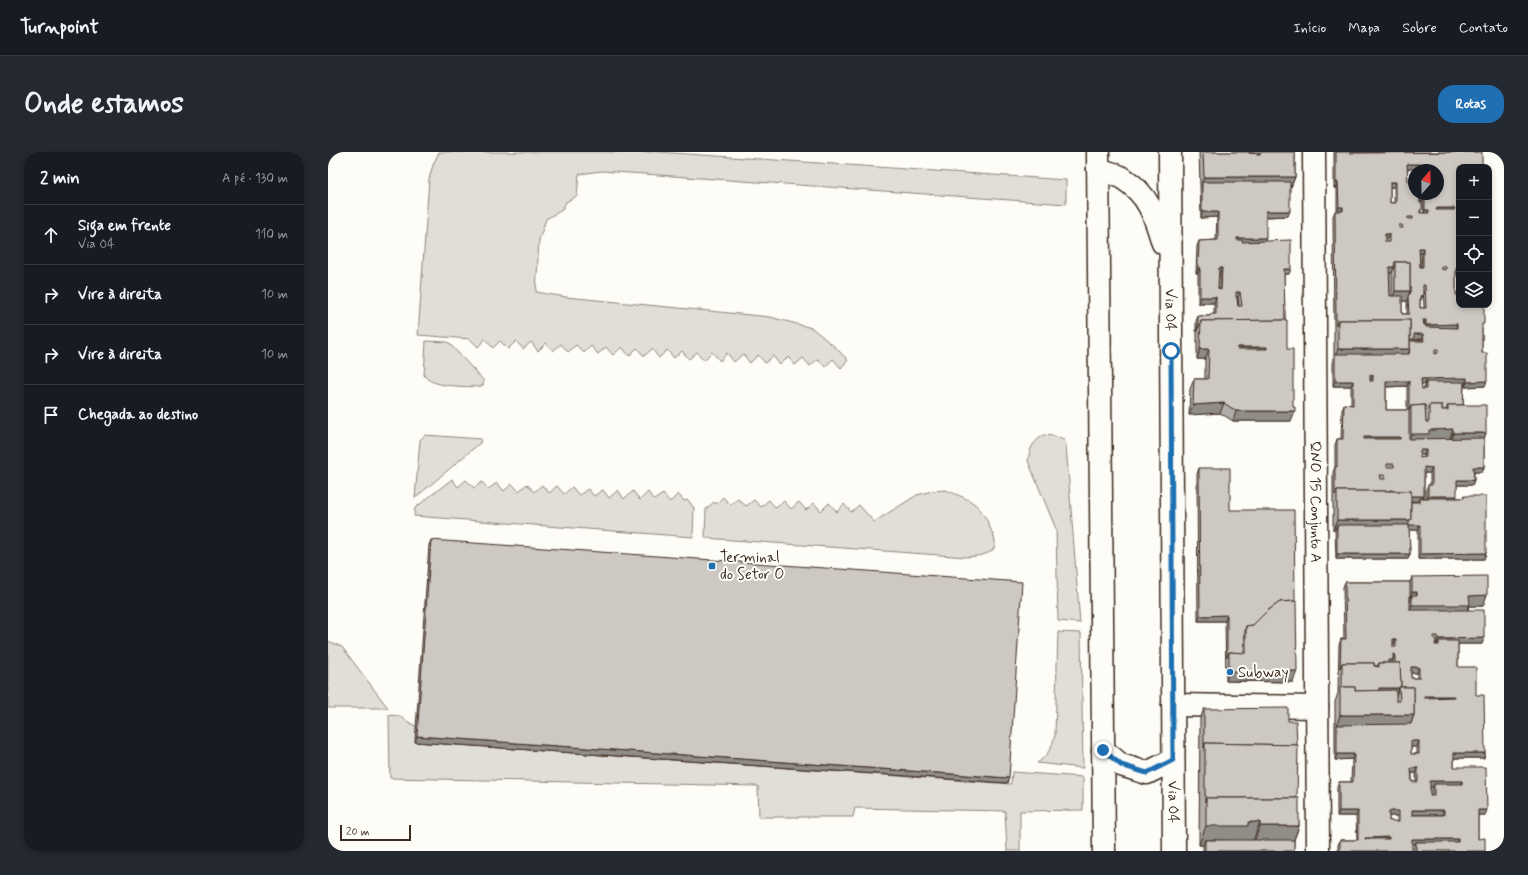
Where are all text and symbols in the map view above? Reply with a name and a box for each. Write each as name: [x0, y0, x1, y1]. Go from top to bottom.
text: Turnpoint: [20, 15, 99, 40]
text: Início: [1293, 19, 1326, 37]
text: Mapa: [1348, 19, 1380, 37]
text: Sobre: [1402, 19, 1437, 37]
text: Contato: [1459, 19, 1508, 37]
button: Rotas: [1438, 85, 1504, 123]
text: Onde estamos: [24, 86, 184, 123]
north arrow: [1408, 164, 1444, 200]
map controls: [1456, 164, 1492, 308]
button: +: [1456, 164, 1492, 200]
text: 2 min: [40, 167, 80, 189]
text: A pé · 130 m: [222, 170, 288, 187]
button: −: [1456, 200, 1492, 236]
text: Siga em frente: [78, 216, 171, 236]
icon: ahead: [40, 224, 62, 246]
text: 110 m: [255, 226, 288, 243]
text: Via O4: [78, 236, 115, 253]
button: locate: [1456, 236, 1492, 272]
button: layers: [1456, 272, 1492, 308]
icon: right: [40, 284, 62, 306]
text: Vire à direita: [78, 285, 162, 305]
text: 10 m: [261, 286, 288, 303]
street label: Via O4: [1160, 289, 1180, 332]
route start: [1162, 342, 1180, 360]
icon: right: [40, 344, 62, 366]
text: Vire à direita: [78, 345, 162, 365]
text: 10 m: [261, 346, 288, 363]
icon: arrive: [40, 404, 62, 426]
text: Chegada ao destino: [78, 405, 198, 425]
street label: QNO 15 Conjunto A: [1305, 441, 1325, 563]
place label: Terminal do Setor O: [720, 548, 784, 585]
marker: Terminal do Setor O: [707, 561, 717, 571]
place label: Subway: [1238, 663, 1289, 683]
marker: Subway: [1225, 667, 1235, 677]
route end: [1094, 741, 1112, 759]
street label: Via O4: [1163, 781, 1183, 824]
scale bar: [340, 823, 411, 842]
text: 20 m: [346, 825, 369, 839]

